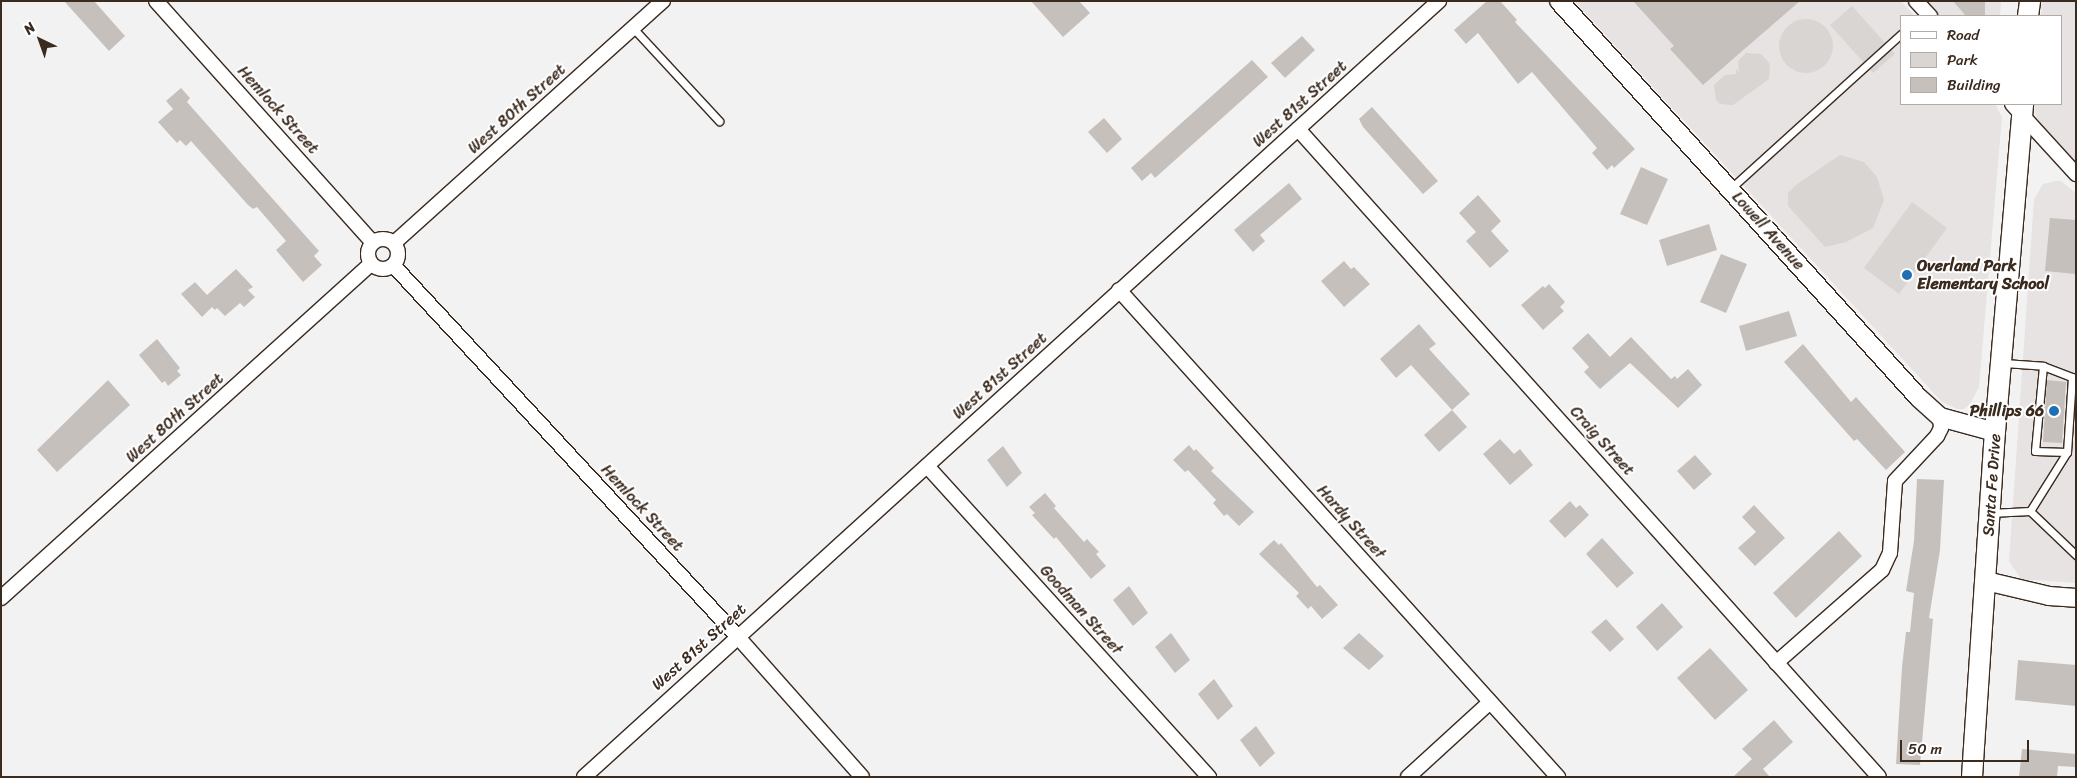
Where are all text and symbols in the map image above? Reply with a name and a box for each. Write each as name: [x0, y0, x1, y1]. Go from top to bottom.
north arrow: [15, 15, 65, 65]
legend: [1900, 15, 2062, 105]
text: N: [18, 16, 42, 41]
text: Road: [1947, 22, 1979, 48]
text: Park: [1947, 47, 1978, 73]
street label: West 81st Street: [1249, 57, 1351, 151]
street label: West 80th Street: [464, 60, 570, 158]
street label: Hemlock Street: [234, 62, 322, 158]
text: Building: [1947, 72, 2001, 98]
street label: Lowell Avenue: [1728, 188, 1808, 274]
place label: Overland Park Elementary School: [1917, 256, 2049, 294]
marker: Overland Park Elementary School: [1901, 269, 1913, 281]
street label: West 81st Street: [949, 329, 1051, 423]
street label: West 80th Street: [122, 369, 228, 467]
place label: Phillips 66: [1970, 401, 2044, 421]
street label: Craig Street: [1566, 402, 1638, 480]
marker: Phillips 66: [2048, 405, 2060, 417]
street label: Santa Fe Drive: [1979, 433, 2005, 537]
street label: Hemlock Street: [597, 461, 687, 555]
street label: Hardy Street: [1313, 481, 1389, 563]
street label: Goodman Street: [1036, 561, 1126, 659]
street label: West 81st Street: [648, 600, 750, 694]
scale bar: [1902, 730, 2031, 762]
text: 50 m: [1908, 736, 1942, 762]

